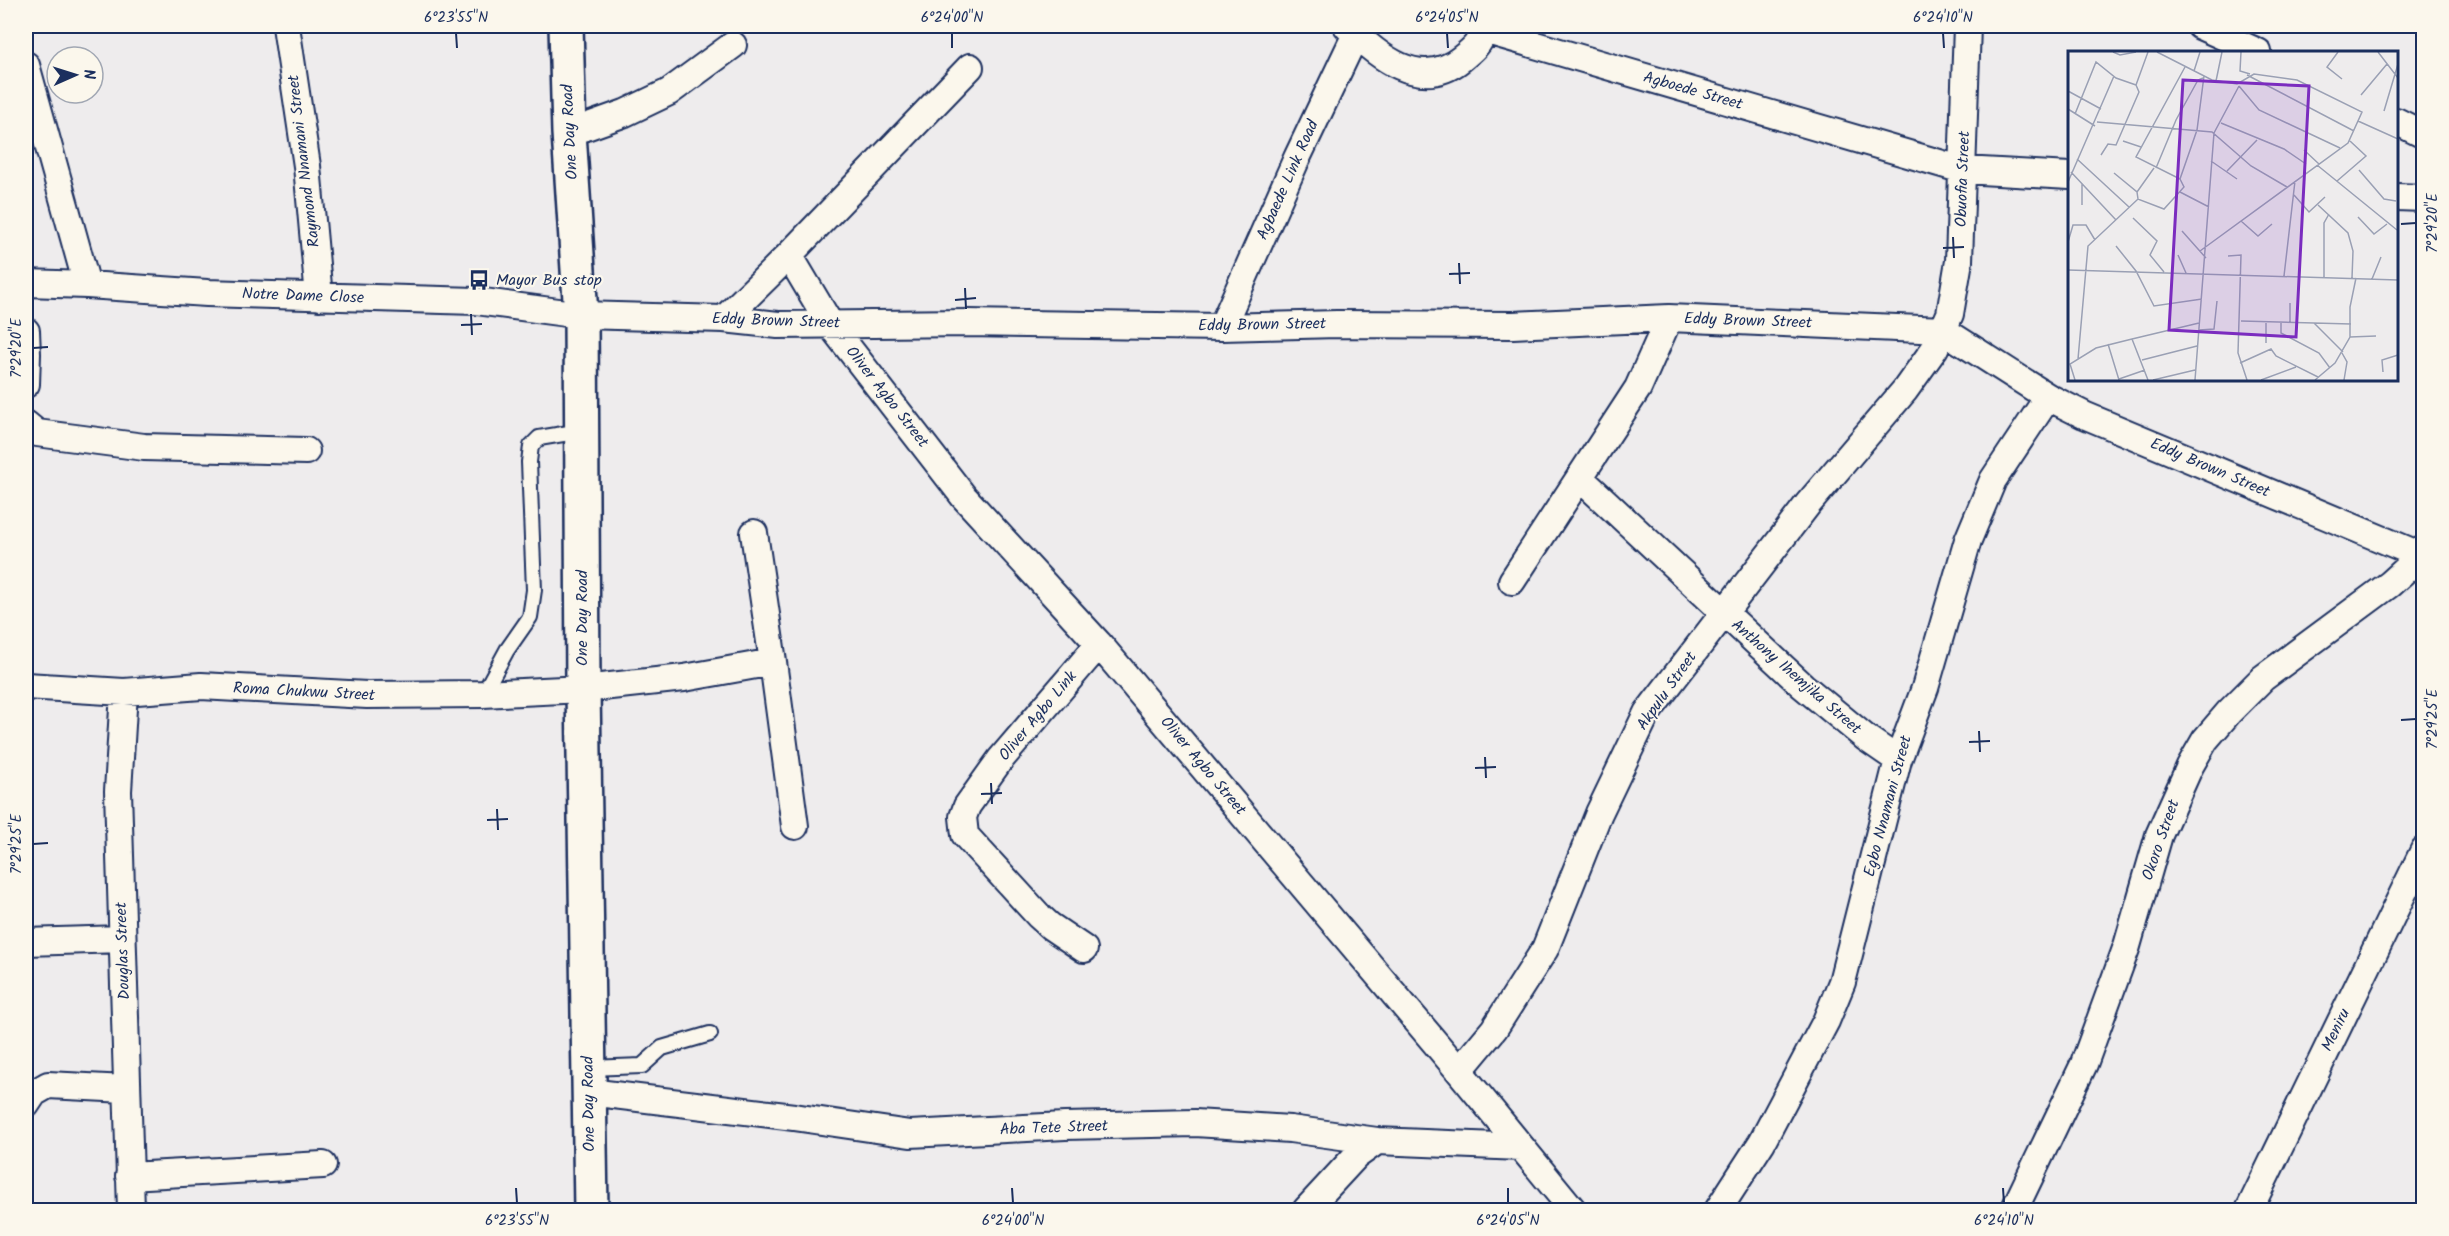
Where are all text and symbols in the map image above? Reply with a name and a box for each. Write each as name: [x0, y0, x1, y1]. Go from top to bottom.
text: 6°23'55"N: [424, 6, 488, 30]
text: 6°24'00"N: [921, 6, 983, 30]
text: 6°24'05"N: [1415, 6, 1479, 30]
text: 6°24'10"N: [1913, 6, 1973, 30]
north arrow: [45, 45, 105, 105]
inset map: [2068, 51, 2398, 381]
street label: Agboede Street: [1640, 65, 1746, 117]
text: N: [76, 69, 101, 80]
street label: Raymond Nnamani Street: [281, 72, 327, 249]
street label: One Day Road: [555, 83, 585, 180]
street label: Agbaede Link Road: [1250, 115, 1326, 244]
street label: Obuofia Street: [1949, 130, 1977, 227]
text: 7°29'20"E: [2421, 192, 2445, 253]
bus stop icon: Mayor Bus stop: [467, 268, 491, 292]
place label: Mayor Bus stop: [496, 268, 602, 293]
street label: Notre Dame Close: [242, 281, 364, 311]
street label: Eddy Brown Street: [711, 306, 841, 336]
street label: Eddy Brown Street: [1683, 306, 1813, 336]
street label: Eddy Brown Street: [1198, 311, 1327, 339]
text: 7°29'20"E: [5, 317, 29, 378]
street label: Oliver Agbo Street: [839, 341, 935, 454]
street label: Eddy Brown Street: [2146, 431, 2275, 505]
street label: One Day Road: [570, 569, 595, 666]
street label: Anthony Ihemjika Street: [1725, 613, 1867, 741]
street label: Akpulu Street: [1631, 646, 1704, 736]
street label: Oliver Agbo Link: [993, 665, 1084, 767]
street label: Roma Chukwu Street: [232, 676, 376, 708]
text: 7°29'25"E: [2421, 687, 2445, 749]
street label: Oliver Agbo Street: [1154, 711, 1253, 822]
street label: Egbo Nnamani Street: [1857, 732, 1919, 879]
street label: Okoro Street: [2135, 795, 2187, 884]
text: 7°29'25"E: [5, 812, 29, 874]
street label: Douglas Street: [109, 901, 137, 1000]
street label: Meniru: [2315, 1004, 2357, 1056]
street label: One Day Road: [576, 1055, 602, 1152]
street label: Aba Tete Street: [999, 1114, 1109, 1142]
text: 6°23'55"N: [485, 1209, 549, 1233]
text: 6°24'00"N: [982, 1209, 1044, 1233]
text: 6°24'05"N: [1476, 1209, 1540, 1233]
text: 6°24'10"N: [1974, 1209, 2034, 1233]

